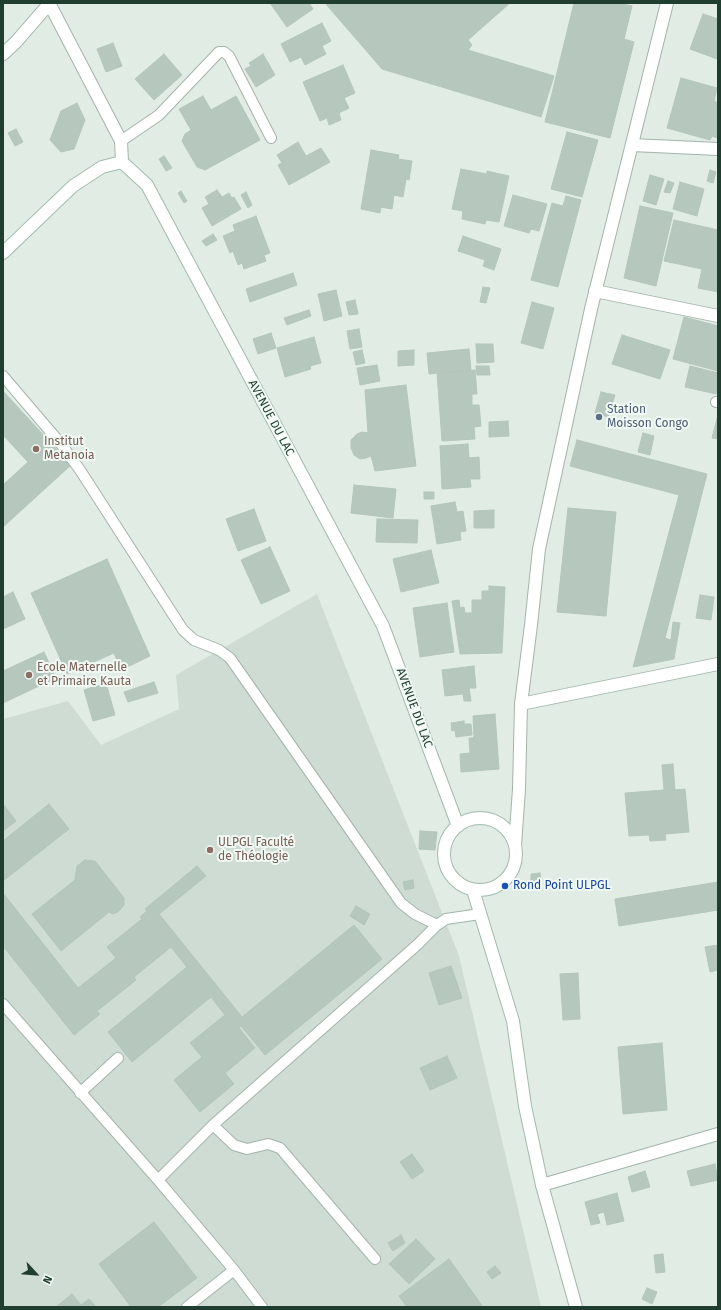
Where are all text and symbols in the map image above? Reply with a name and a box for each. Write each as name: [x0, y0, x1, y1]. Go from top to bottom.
street label: AVENUE DU LAC: [245, 378, 297, 458]
place label: Station Moisson Congo: [607, 403, 689, 431]
marker: Station Moisson Congo: [594, 412, 604, 422]
place label: Institut Metanoia: [44, 435, 95, 463]
marker: Institut Metanoia: [31, 444, 41, 454]
place label: Ecole Maternelle et Primaire Kauta: [37, 661, 131, 689]
street label: AVENUE DU LAC: [393, 666, 435, 750]
marker: Ecole Maternelle et Primaire Kauta: [24, 670, 34, 680]
place label: ULPGL Faculté de Théologie: [218, 836, 294, 864]
marker: ULPGL Faculté de Théologie: [205, 845, 215, 855]
place label: Rond Point ULPGL: [513, 879, 610, 893]
marker: Rond Point ULPGL: [500, 881, 510, 891]
north arrow: [16, 1254, 56, 1294]
text: N: [40, 1273, 55, 1286]

